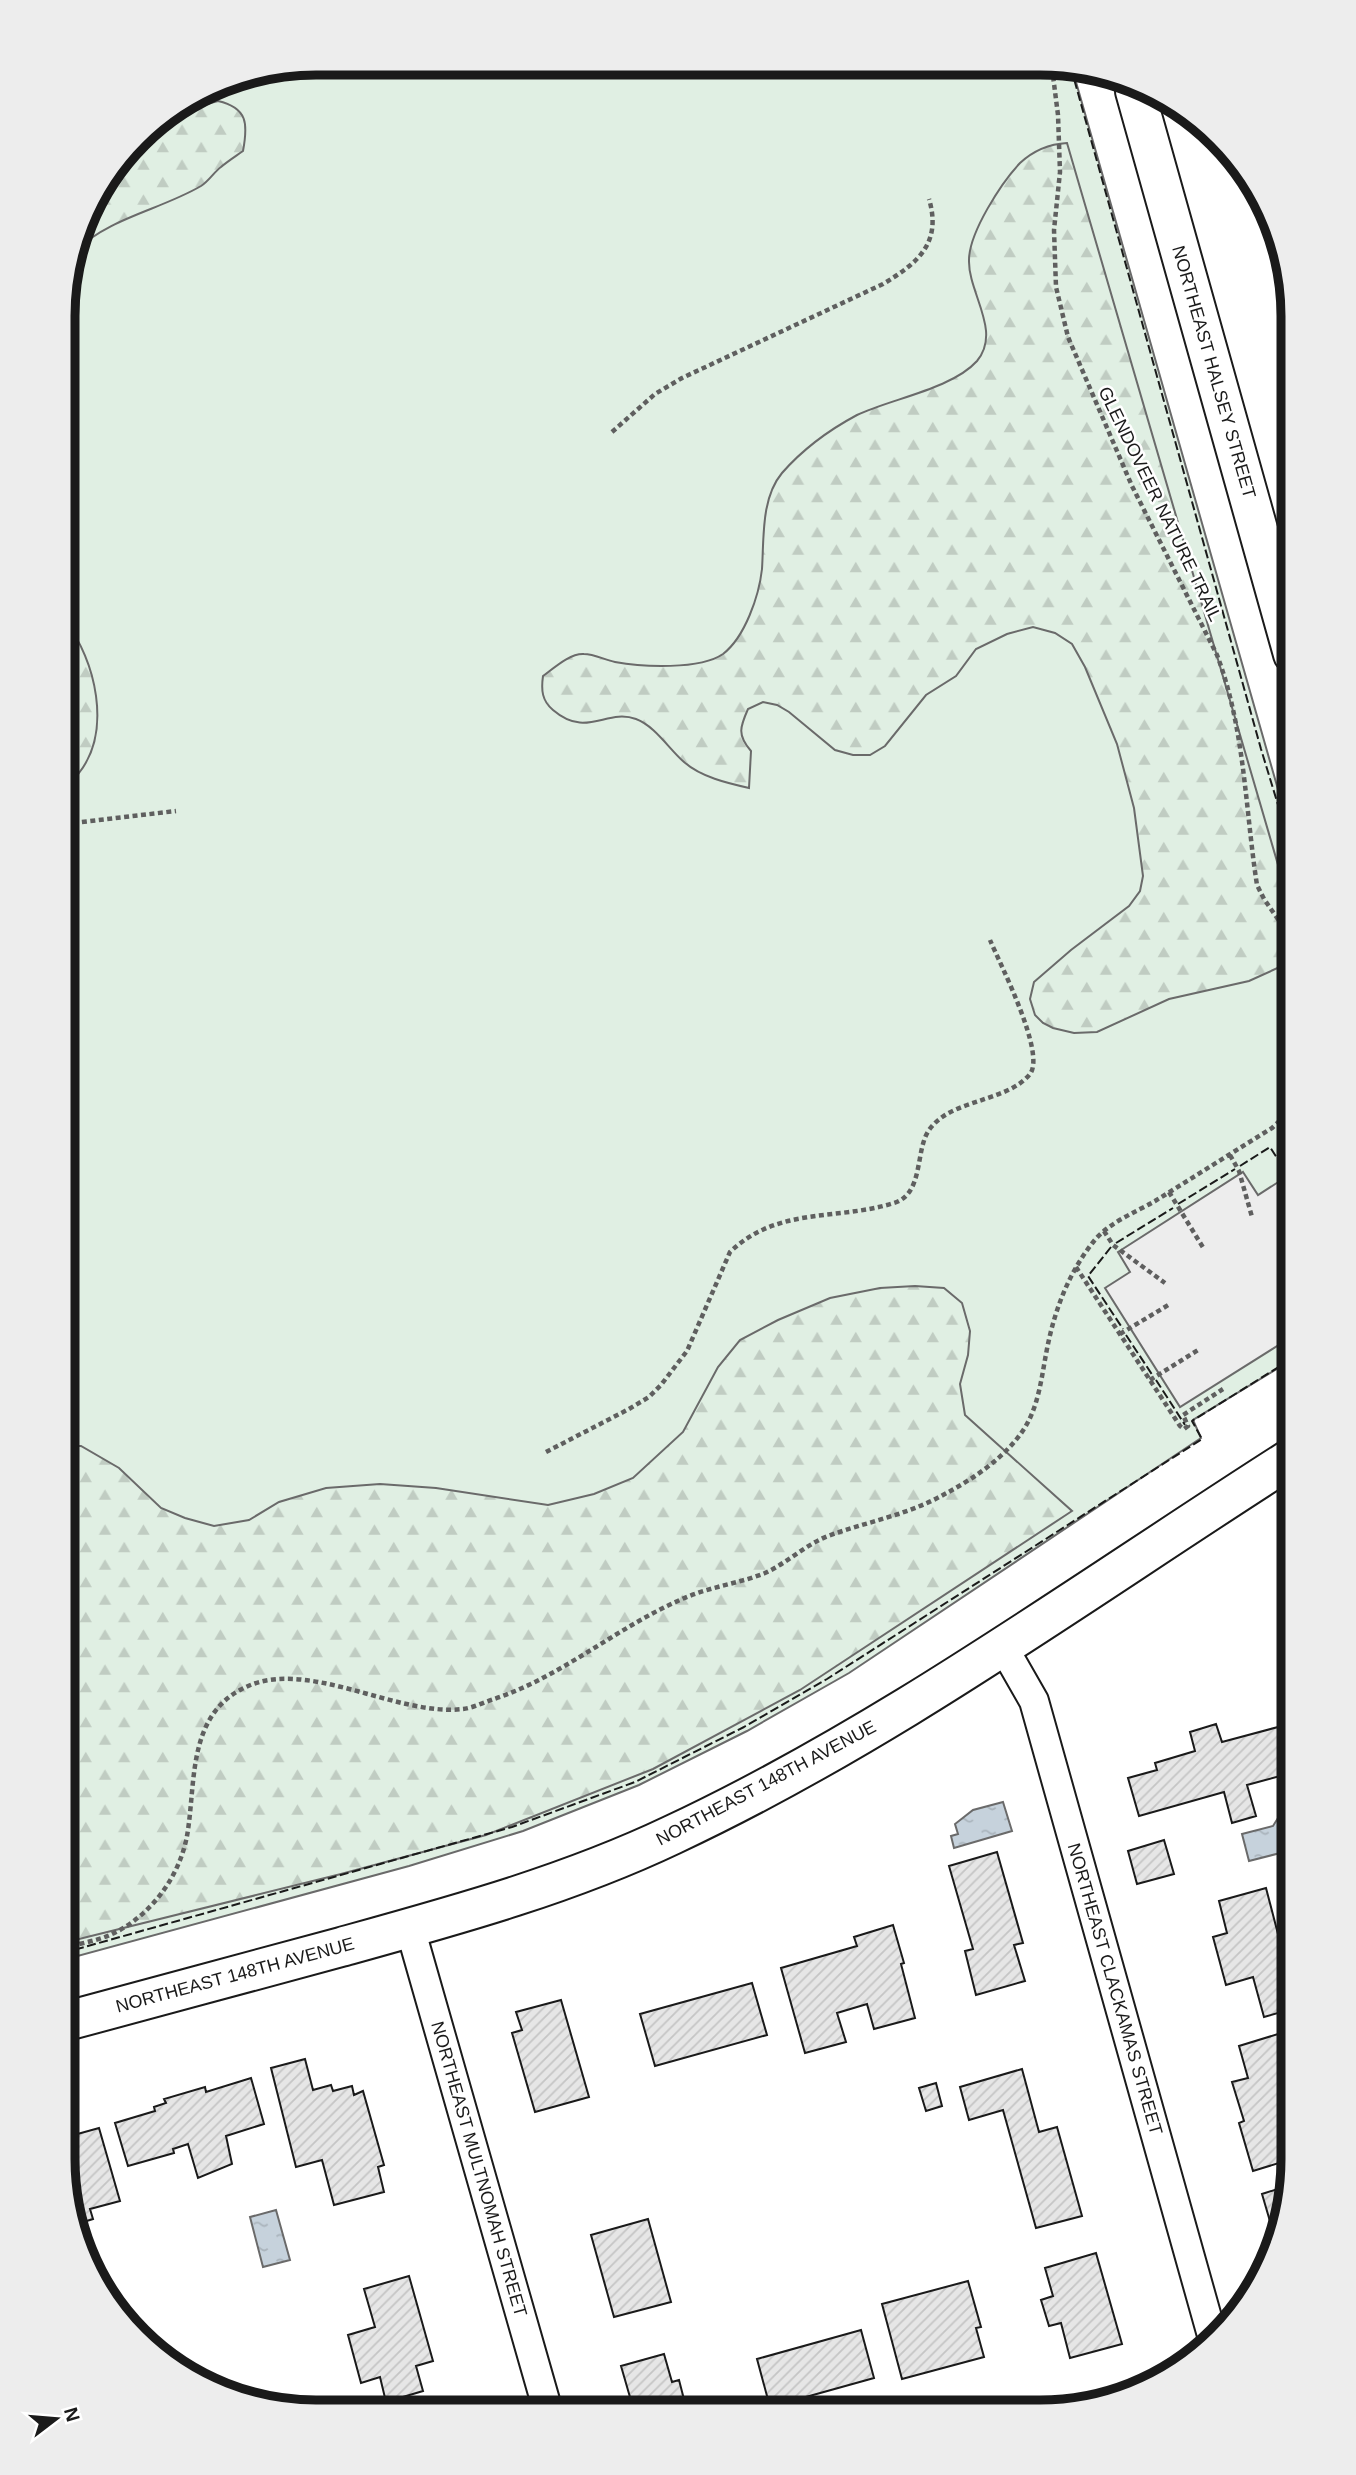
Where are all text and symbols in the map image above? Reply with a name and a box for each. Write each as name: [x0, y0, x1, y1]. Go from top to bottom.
street label: NORTHEAST HALSEY STREET: [1168, 243, 1260, 501]
street label: GLENDOVEER NATURE TRAIL: [1094, 383, 1226, 625]
street label: NORTHEAST 148TH AVENUE: [653, 1716, 879, 1850]
street label: NORTHEAST CLACKAMAS STREET: [1064, 1841, 1166, 2137]
street label: NORTHEAST 148TH AVENUE: [114, 1933, 356, 2017]
street label: NORTHEAST MULTNOMAH STREET: [427, 2019, 531, 2319]
north arrow: [21, 2384, 91, 2454]
text: N: [60, 2405, 84, 2424]

